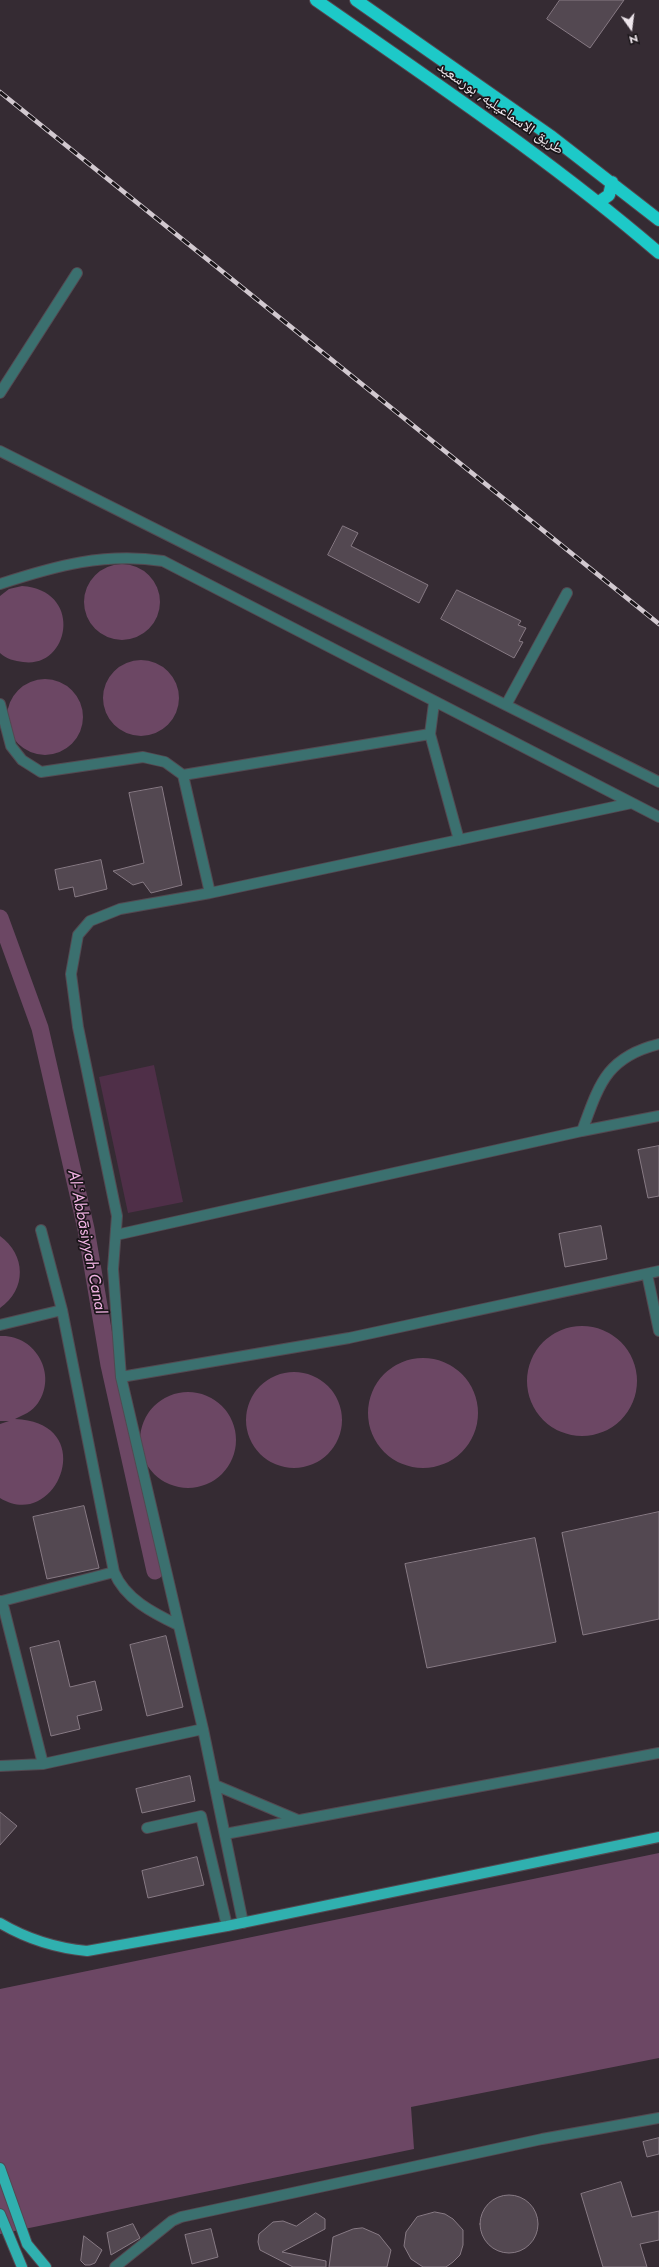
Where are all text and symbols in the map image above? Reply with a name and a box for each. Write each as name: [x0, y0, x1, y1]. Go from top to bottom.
north arrow: [611, 8, 651, 48]
text: N: [628, 31, 640, 48]
street label: طريق الاسماعيليه, بورسعيد: [433, 59, 567, 159]
water label: Al-ʿAbbāsiyyah Canal: [63, 1169, 109, 1315]

